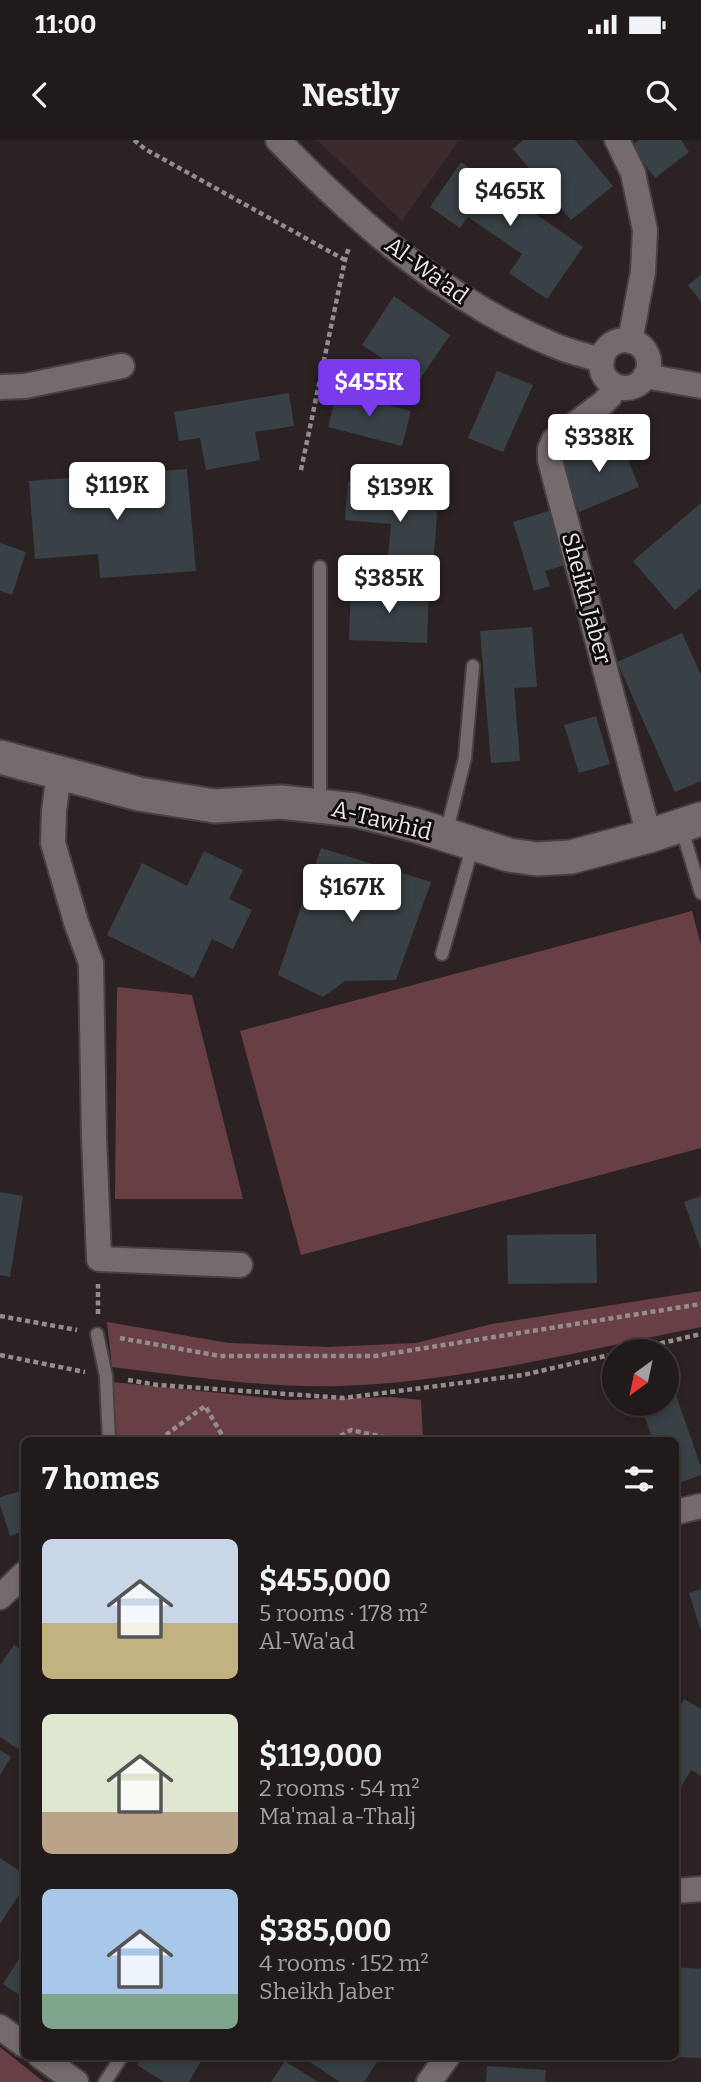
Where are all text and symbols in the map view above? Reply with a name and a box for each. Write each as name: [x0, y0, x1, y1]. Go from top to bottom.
text: 11:00: [35, 9, 97, 40]
icon: back: [21, 76, 59, 114]
text: Nestly: [302, 76, 399, 114]
icon: search: [642, 76, 680, 114]
pin: $465K: [461, 168, 559, 228]
text: $465K: [475, 177, 545, 205]
street label: Al-Wa'ad: [380, 231, 474, 310]
pin: $455K: [320, 359, 418, 419]
text: $455K: [334, 368, 404, 396]
pin: $338K: [550, 414, 648, 474]
text: $338K: [564, 423, 634, 451]
pin: $119K: [68, 462, 166, 522]
pin: $139K: [351, 464, 449, 524]
text: $119K: [85, 471, 149, 499]
text: $139K: [366, 473, 434, 501]
street label: Sheikh Jaber: [556, 529, 618, 667]
pin: $385K: [340, 556, 438, 615]
text: $385K: [354, 564, 424, 592]
street label: A-Tawhid: [329, 794, 435, 846]
pin: $167K: [303, 864, 401, 924]
text: $167K: [319, 873, 385, 901]
north arrow: [602, 1339, 679, 1416]
map controls: [602, 1339, 679, 1416]
icon: filters: [620, 1460, 658, 1498]
text: 7 homes: [42, 1461, 160, 1497]
text: $455,000: [259, 1563, 391, 1599]
icon: home: [98, 1567, 182, 1651]
text: 5 rooms · 178 m²: [259, 1599, 428, 1627]
text: Al-Wa'ad: [259, 1627, 355, 1655]
text: $119,000: [259, 1738, 382, 1774]
icon: home: [98, 1742, 182, 1826]
text: 2 rooms · 54 m²: [259, 1774, 420, 1802]
text: Ma'mal a-Thalj: [259, 1802, 416, 1830]
text: $385,000: [259, 1913, 392, 1949]
icon: home: [98, 1917, 182, 2001]
text: 4 rooms · 152 m²: [259, 1949, 429, 1977]
text: Sheikh Jaber: [259, 1977, 394, 2005]

